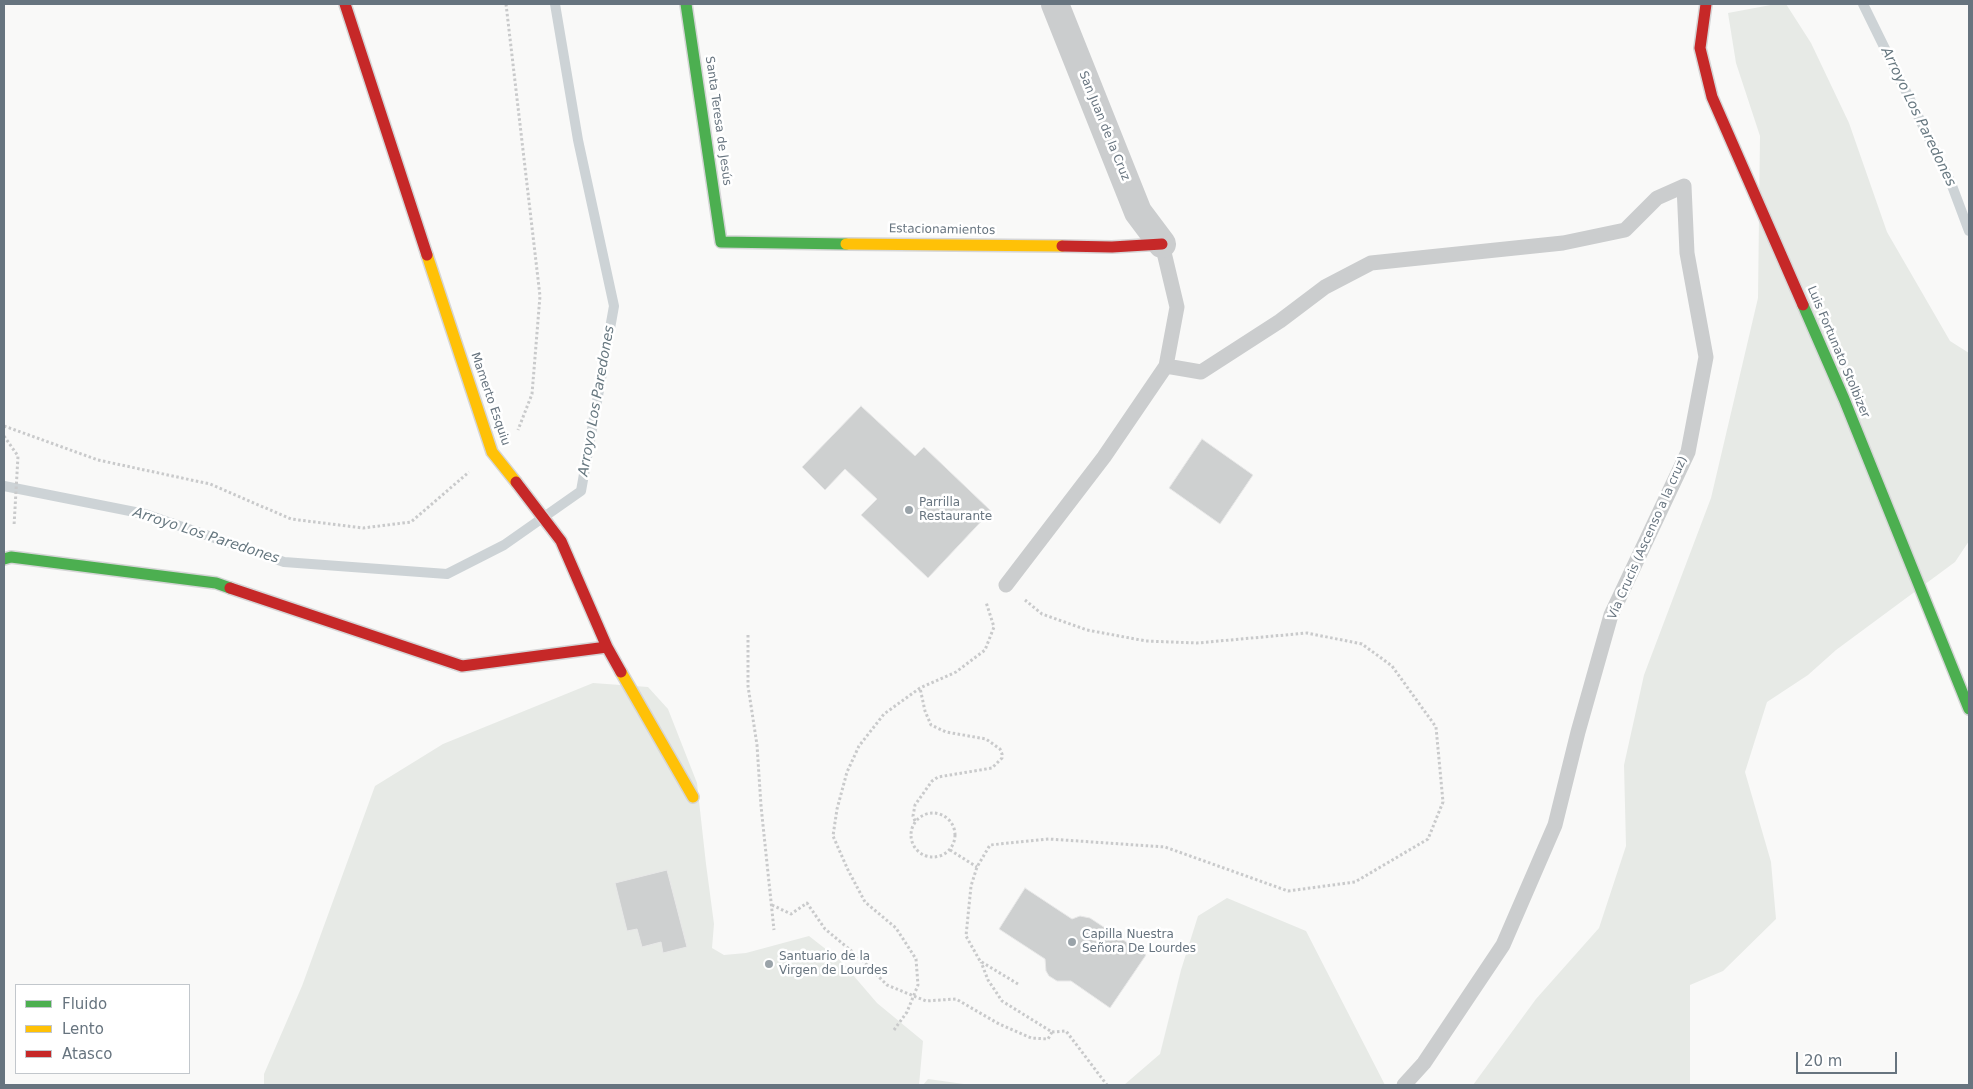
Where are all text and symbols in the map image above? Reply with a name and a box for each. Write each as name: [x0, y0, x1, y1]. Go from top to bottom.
water label: Arroyo Los Paredones: [1877, 45, 1959, 189]
street label: Santa Teresa de Jesús: [702, 55, 734, 187]
street label: San Juan de la Cruz: [1075, 69, 1133, 183]
street label: Estacionamientos: [889, 222, 995, 238]
street label: Luis Fortunato Stolbizer: [1804, 284, 1872, 420]
water label: Arroyo Los Paredones: [575, 324, 619, 478]
street label: Mamerto Esquiu: [467, 351, 513, 447]
street label: Vía Crucis (Ascenso a la cruz): [1605, 454, 1691, 622]
place label: Parrilla Restaurante: [919, 496, 992, 524]
water label: Arroyo Los Paredones: [131, 504, 281, 568]
marker: Parrilla Restaurante: [903, 504, 915, 516]
place label: Capilla Nuestra Señora De Lourdes: [1082, 928, 1196, 956]
marker: Capilla Nuestra Señora De Lourdes: [1066, 936, 1078, 948]
place label: Santuario de la Virgen de Lourdes: [779, 950, 888, 978]
marker: Santuario de la Virgen de Lourdes: [763, 958, 775, 970]
legend: [15, 984, 190, 1074]
text: Fluido: [62, 995, 107, 1013]
text: Lento: [62, 1020, 104, 1038]
scale bar: [1798, 1042, 1899, 1074]
text: Atasco: [62, 1045, 112, 1063]
text: 20 m: [1804, 1052, 1842, 1070]

